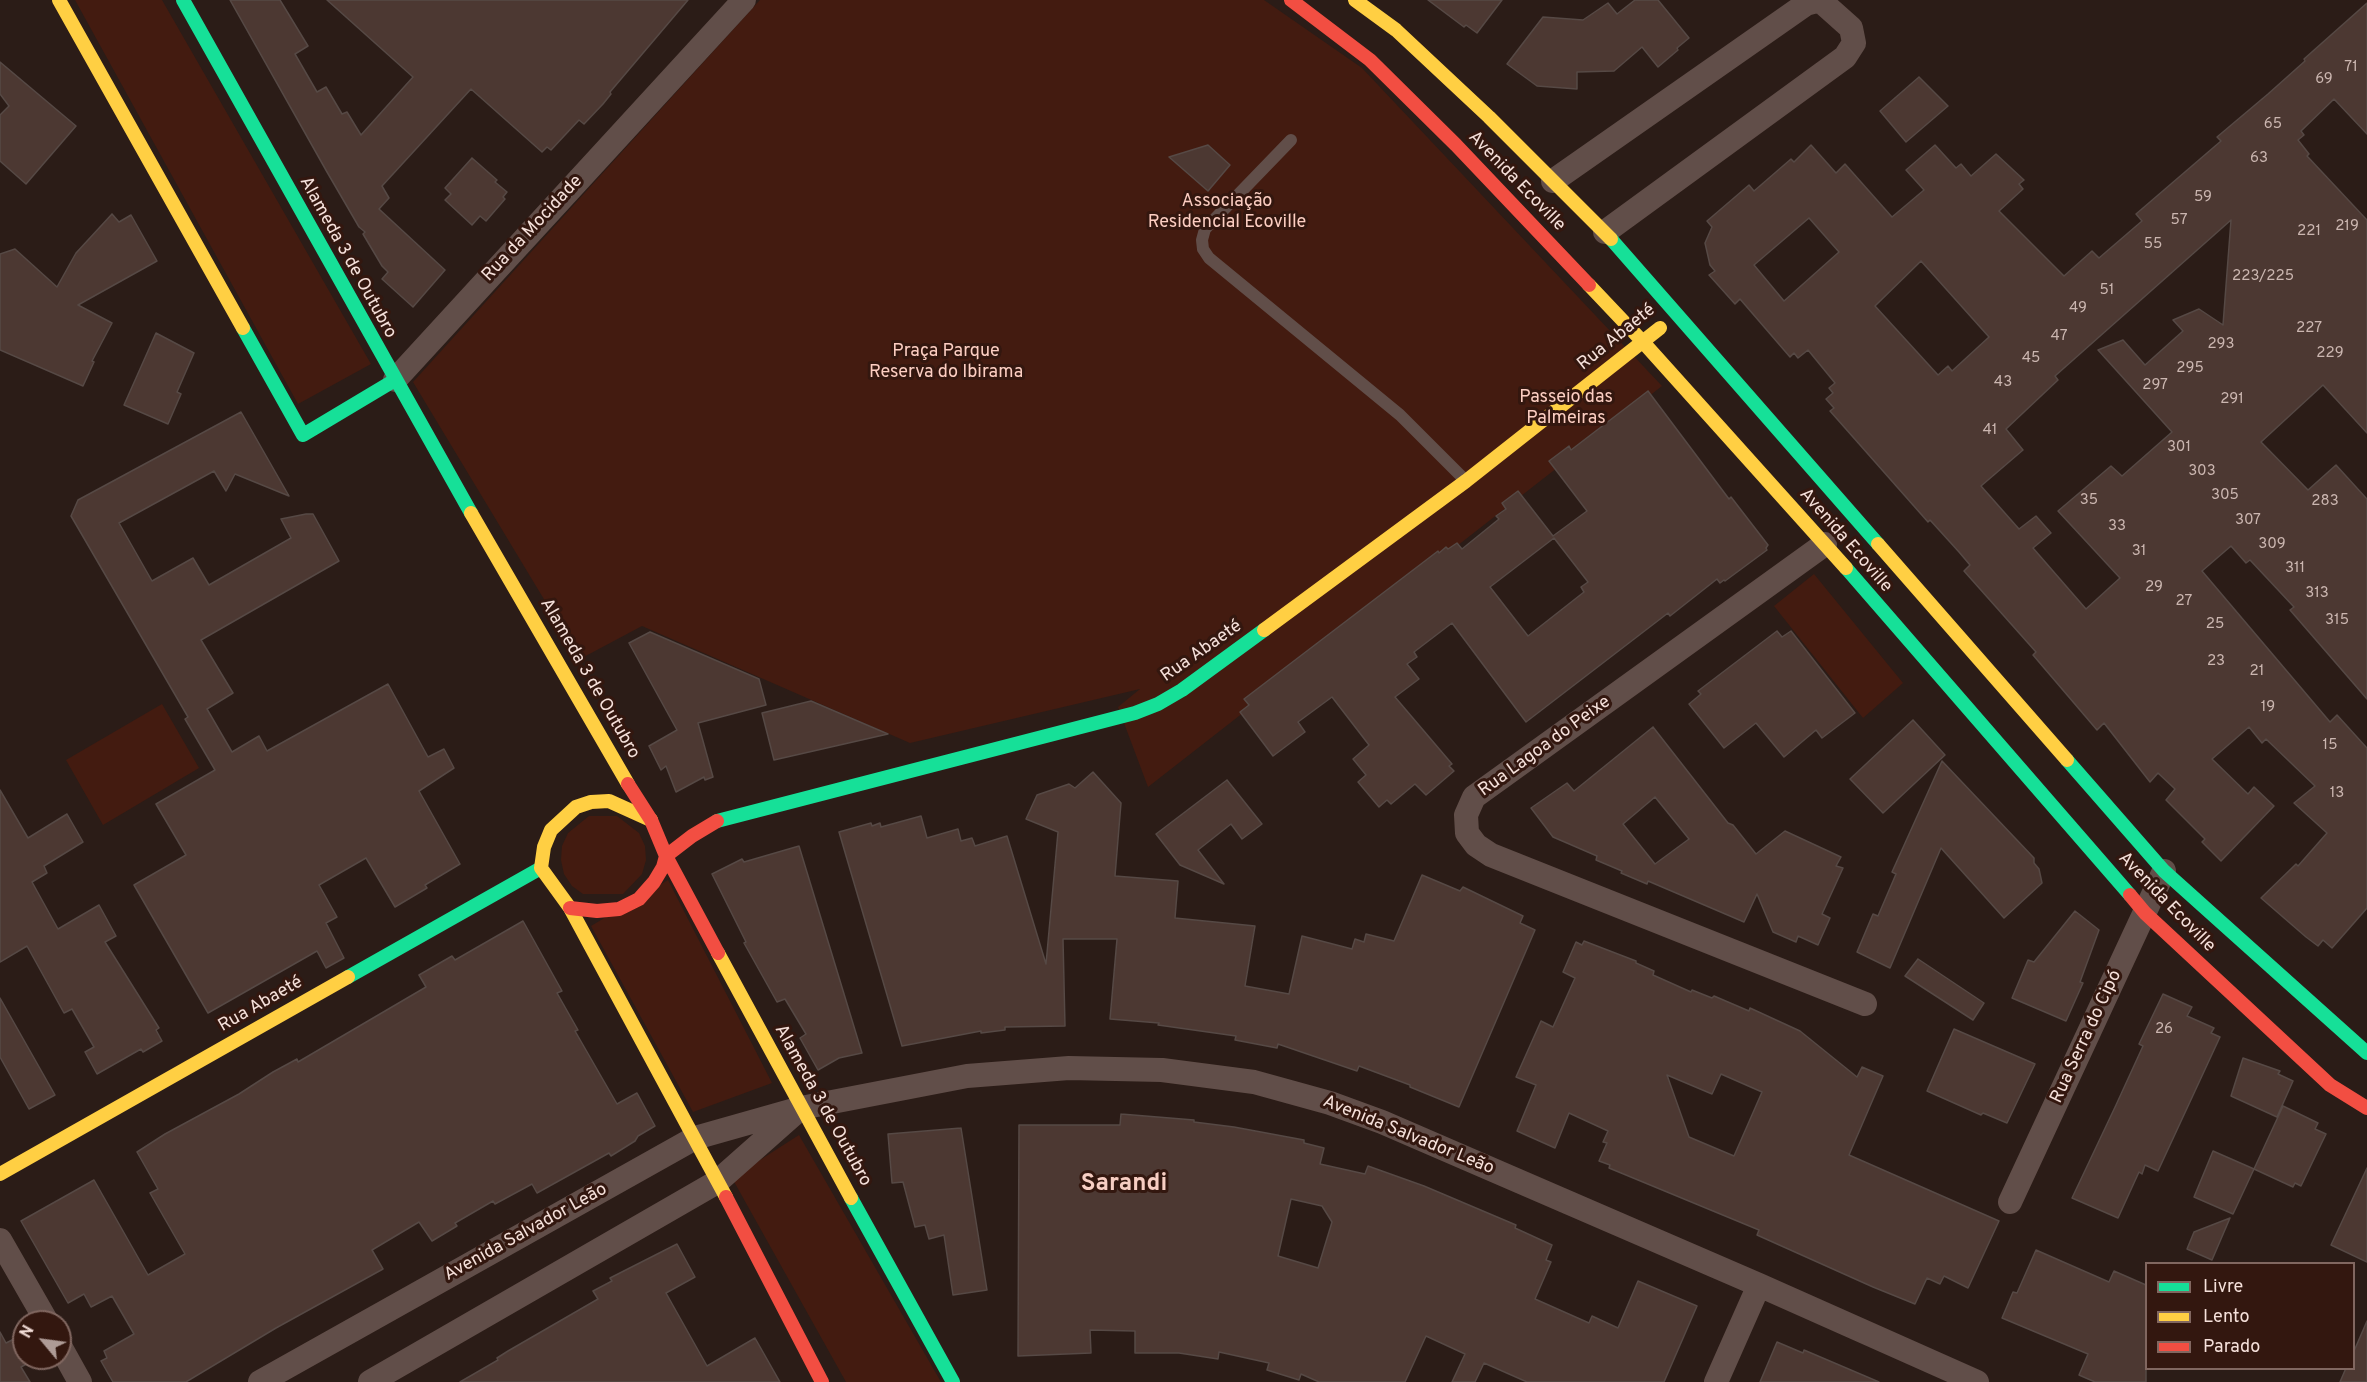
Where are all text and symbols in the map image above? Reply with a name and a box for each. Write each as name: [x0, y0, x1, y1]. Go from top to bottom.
house number: 71: [2344, 59, 2358, 77]
house number: 69: [2315, 71, 2333, 89]
house number: 65: [2264, 116, 2282, 134]
street label: Avenida Ecoville: [1463, 127, 1569, 237]
house number: 63: [2250, 150, 2268, 168]
street label: Rua da Mocidade: [478, 171, 588, 287]
street label: Alameda 3 de Outubro: [294, 173, 400, 343]
house number: 59: [2194, 189, 2212, 207]
park label: Associação Residencial Ecoville: [1148, 191, 1306, 234]
house number: 57: [2171, 212, 2187, 230]
house number: 219: [2335, 218, 2359, 236]
house number: 221: [2297, 223, 2321, 241]
house number: 55: [2144, 236, 2162, 254]
house number: 223/225: [2232, 268, 2294, 286]
house number: 51: [2100, 282, 2114, 300]
street label: Rua Abaeté: [1574, 300, 1660, 376]
house number: 49: [2069, 300, 2087, 318]
house number: 227: [2296, 320, 2322, 338]
house number: 47: [2051, 328, 2067, 346]
house number: 293: [2207, 336, 2235, 354]
park label: Praça Parque Reserva do Ibirama: [869, 341, 1023, 384]
house number: 229: [2316, 345, 2344, 363]
house number: 45: [2022, 350, 2040, 368]
house number: 295: [2176, 360, 2204, 378]
house number: 43: [1994, 374, 2012, 392]
house number: 297: [2142, 377, 2168, 395]
park label: Passeio das Palmeiras: [1519, 387, 1613, 430]
house number: 291: [2220, 391, 2244, 409]
house number: 41: [1983, 422, 1997, 440]
house number: 301: [2167, 439, 2191, 457]
house number: 303: [2188, 463, 2216, 481]
street label: Avenida Ecoville: [1794, 484, 1896, 598]
house number: 305: [2211, 487, 2239, 505]
house number: 35: [2080, 492, 2098, 510]
house number: 283: [2311, 493, 2339, 511]
house number: 307: [2235, 512, 2261, 530]
house number: 33: [2108, 518, 2126, 536]
house number: 309: [2258, 536, 2286, 554]
house number: 31: [2132, 543, 2146, 561]
house number: 311: [2285, 560, 2305, 578]
house number: 29: [2145, 579, 2163, 597]
house number: 313: [2305, 585, 2329, 603]
house number: 27: [2176, 593, 2192, 611]
street label: Alameda 3 de Outubro: [534, 595, 644, 763]
house number: 315: [2325, 612, 2349, 630]
street label: Rua Abaeté: [1157, 616, 1247, 688]
house number: 25: [2206, 616, 2224, 634]
house number: 23: [2207, 653, 2225, 671]
house number: 21: [2250, 663, 2264, 681]
street label: Rua Lagoa do Peixe: [1475, 692, 1615, 802]
house number: 19: [2261, 699, 2275, 717]
house number: 15: [2323, 737, 2337, 755]
house number: 13: [2330, 785, 2344, 803]
street label: Avenida Ecoville: [2113, 848, 2219, 958]
street label: Rua Serra do Cipó: [2047, 967, 2127, 1107]
street label: Rua Abaeté: [215, 972, 307, 1038]
street label: Alameda 3 de Outubro: [769, 1021, 875, 1191]
house number: 26: [2155, 1021, 2173, 1039]
street label: Avenida Salvador Leão: [1319, 1092, 1497, 1180]
district label: Sarandi: [1081, 1171, 1167, 1199]
street label: Avenida Salvador Leão: [441, 1179, 611, 1287]
legend: [2145, 1262, 2355, 1370]
text: Livre: [2203, 1276, 2243, 1299]
text: Lento: [2203, 1306, 2249, 1329]
north arrow: [12, 1310, 72, 1370]
text: N: [16, 1322, 40, 1342]
text: Parado: [2203, 1336, 2260, 1359]

